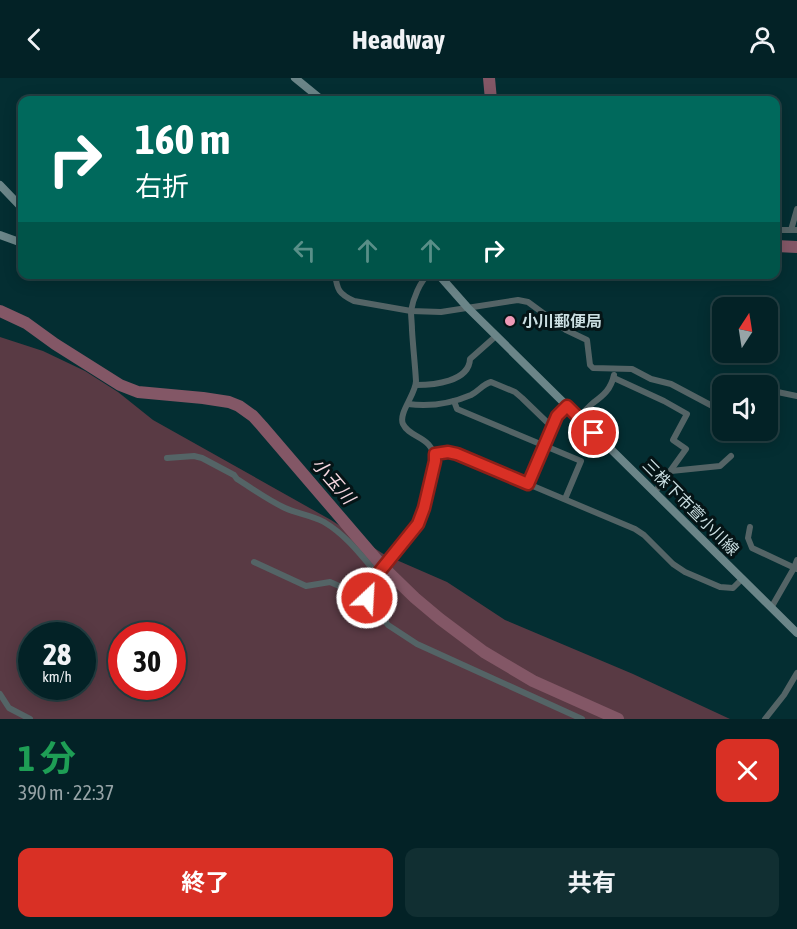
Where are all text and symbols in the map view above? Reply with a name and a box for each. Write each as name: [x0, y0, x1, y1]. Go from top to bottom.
icon: back: [18, 23, 51, 56]
icon: person: [746, 23, 779, 56]
text: Headway: [352, 24, 445, 55]
text: 160 m: [135, 115, 230, 163]
icon: right: [36, 120, 114, 198]
text: 右折: [135, 171, 189, 202]
icon: left: [288, 234, 321, 267]
icon: ahead: [351, 234, 384, 267]
icon: ahead: [414, 234, 447, 267]
icon: right: [477, 234, 510, 267]
north arrow: [712, 297, 778, 363]
map controls: [712, 297, 778, 441]
place label: 小川郵便局: [522, 312, 602, 330]
marker: 小川郵便局: [503, 314, 517, 328]
button: sound: [712, 375, 778, 441]
pin: [568, 407, 619, 458]
icon: arrive: [577, 416, 610, 449]
water label: 小玉川: [308, 453, 360, 509]
street label: 三株下市萱小川線: [639, 455, 743, 559]
position arrow: [335, 566, 399, 630]
speed limit sign: 30: [108, 622, 186, 700]
text: 28: [43, 637, 71, 671]
text: km/h: [42, 668, 72, 685]
text: 1 分: [18, 737, 76, 779]
button: close: [716, 739, 779, 802]
text: 390 m · 22:37: [18, 781, 114, 804]
button: 終了: [18, 848, 393, 917]
button: 共有: [405, 848, 779, 917]

